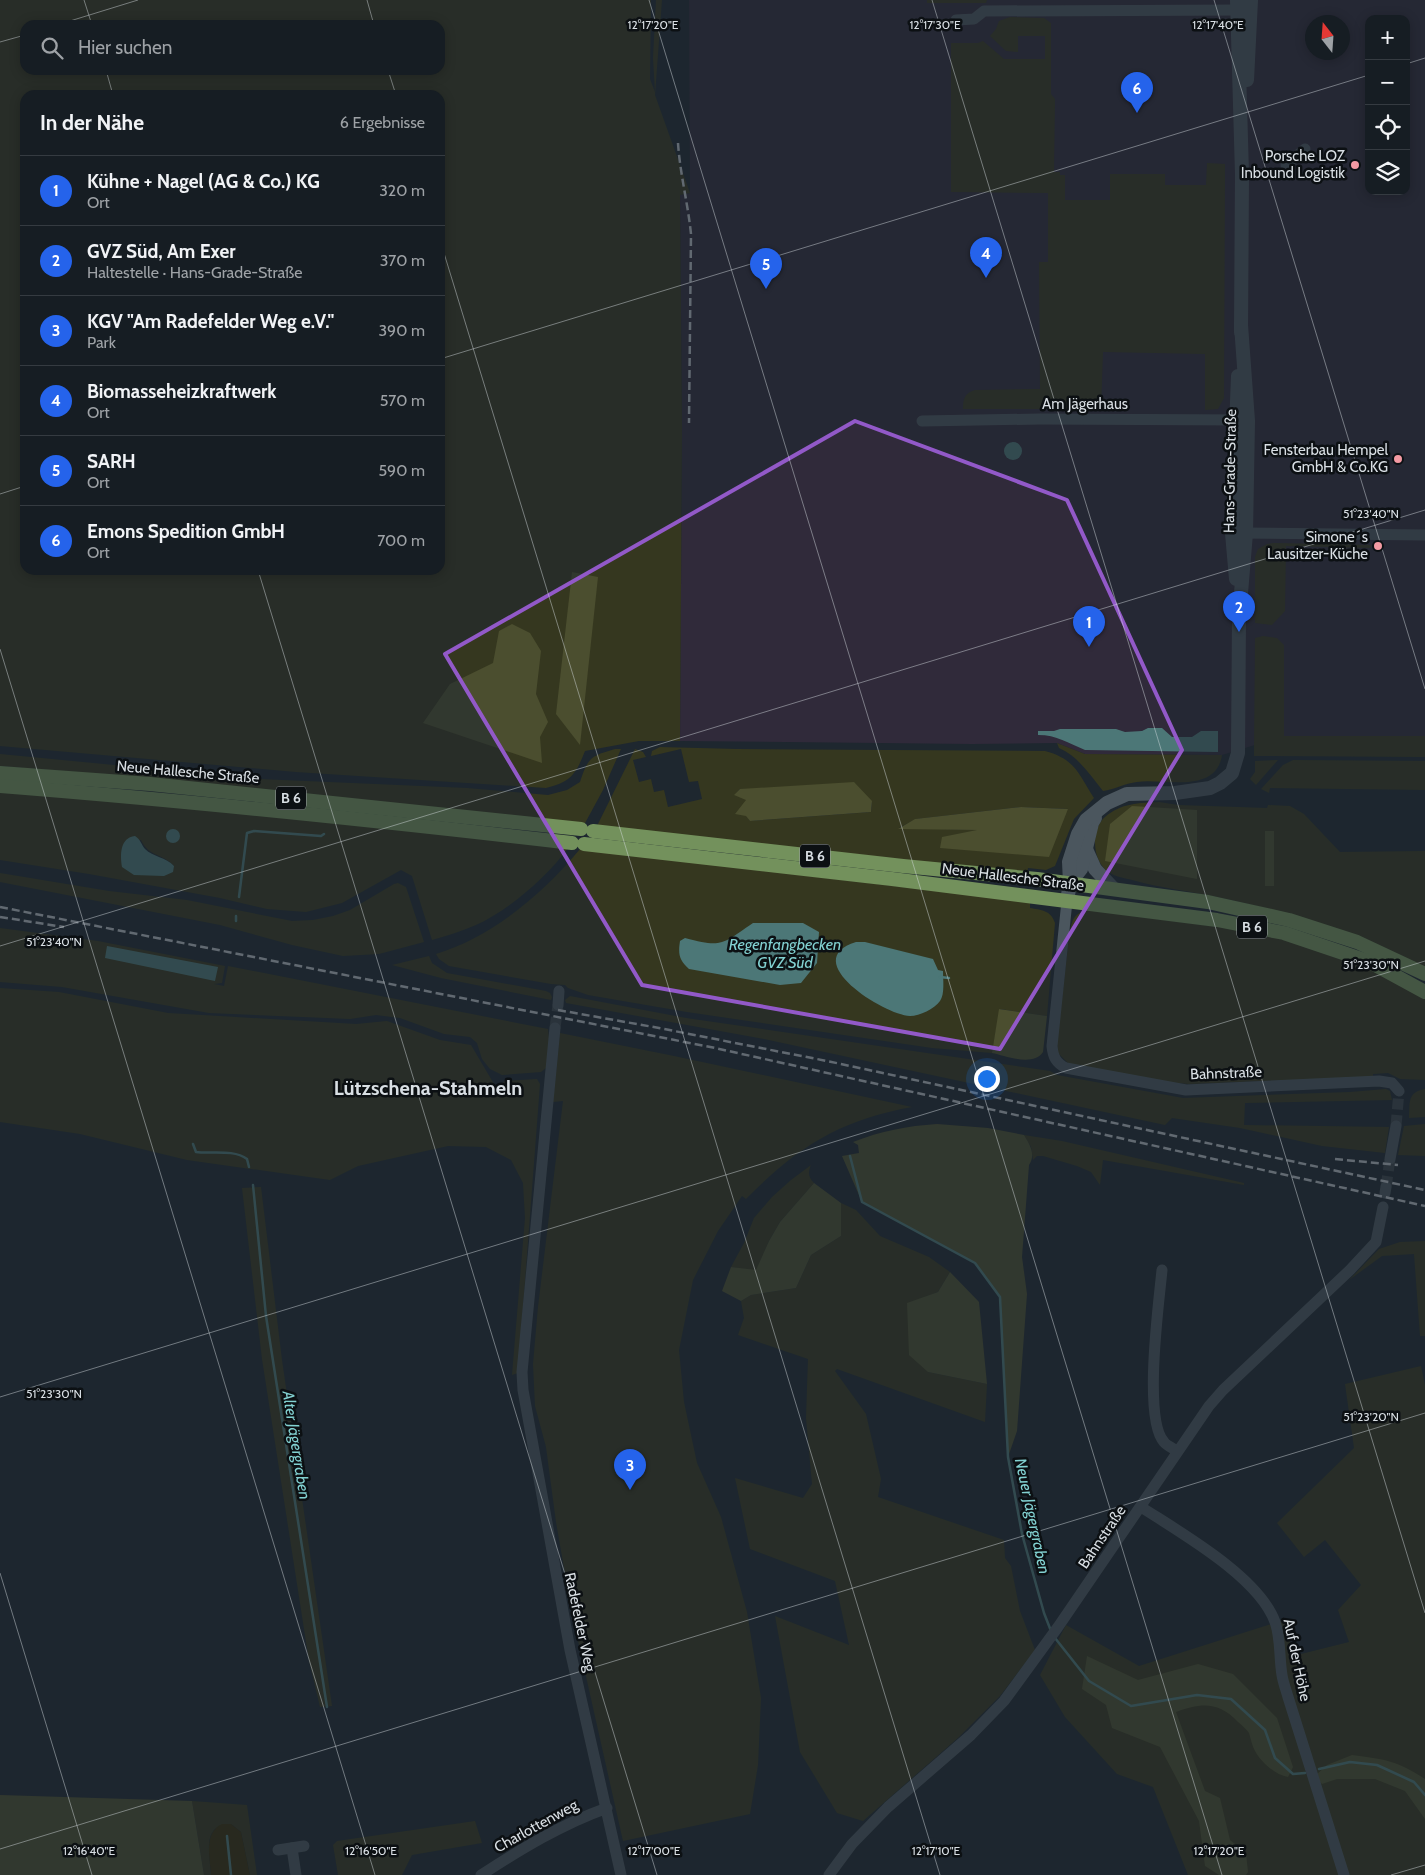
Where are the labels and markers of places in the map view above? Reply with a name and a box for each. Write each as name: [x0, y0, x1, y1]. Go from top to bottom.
pin: 6: [1121, 72, 1153, 113]
place label: Porsche LOZ Inbound Logistik: [1241, 147, 1346, 182]
marker: Porsche LOZ Inbound Logistik: [1349, 159, 1361, 171]
pin: 4: [970, 237, 1002, 278]
pin: 5: [750, 248, 782, 289]
place label: Fensterbau Hempel GmbH & Co.KG: [1264, 441, 1388, 476]
marker: Fensterbau Hempel GmbH & Co.KG: [1392, 453, 1404, 465]
place label: Simone´s Lausitzer-Küche: [1267, 528, 1368, 563]
marker: Simone´s Lausitzer-Küche: [1372, 540, 1384, 552]
pin: 2: [1223, 591, 1255, 632]
pin: 1: [1073, 606, 1105, 647]
pin: 3: [614, 1449, 646, 1490]

